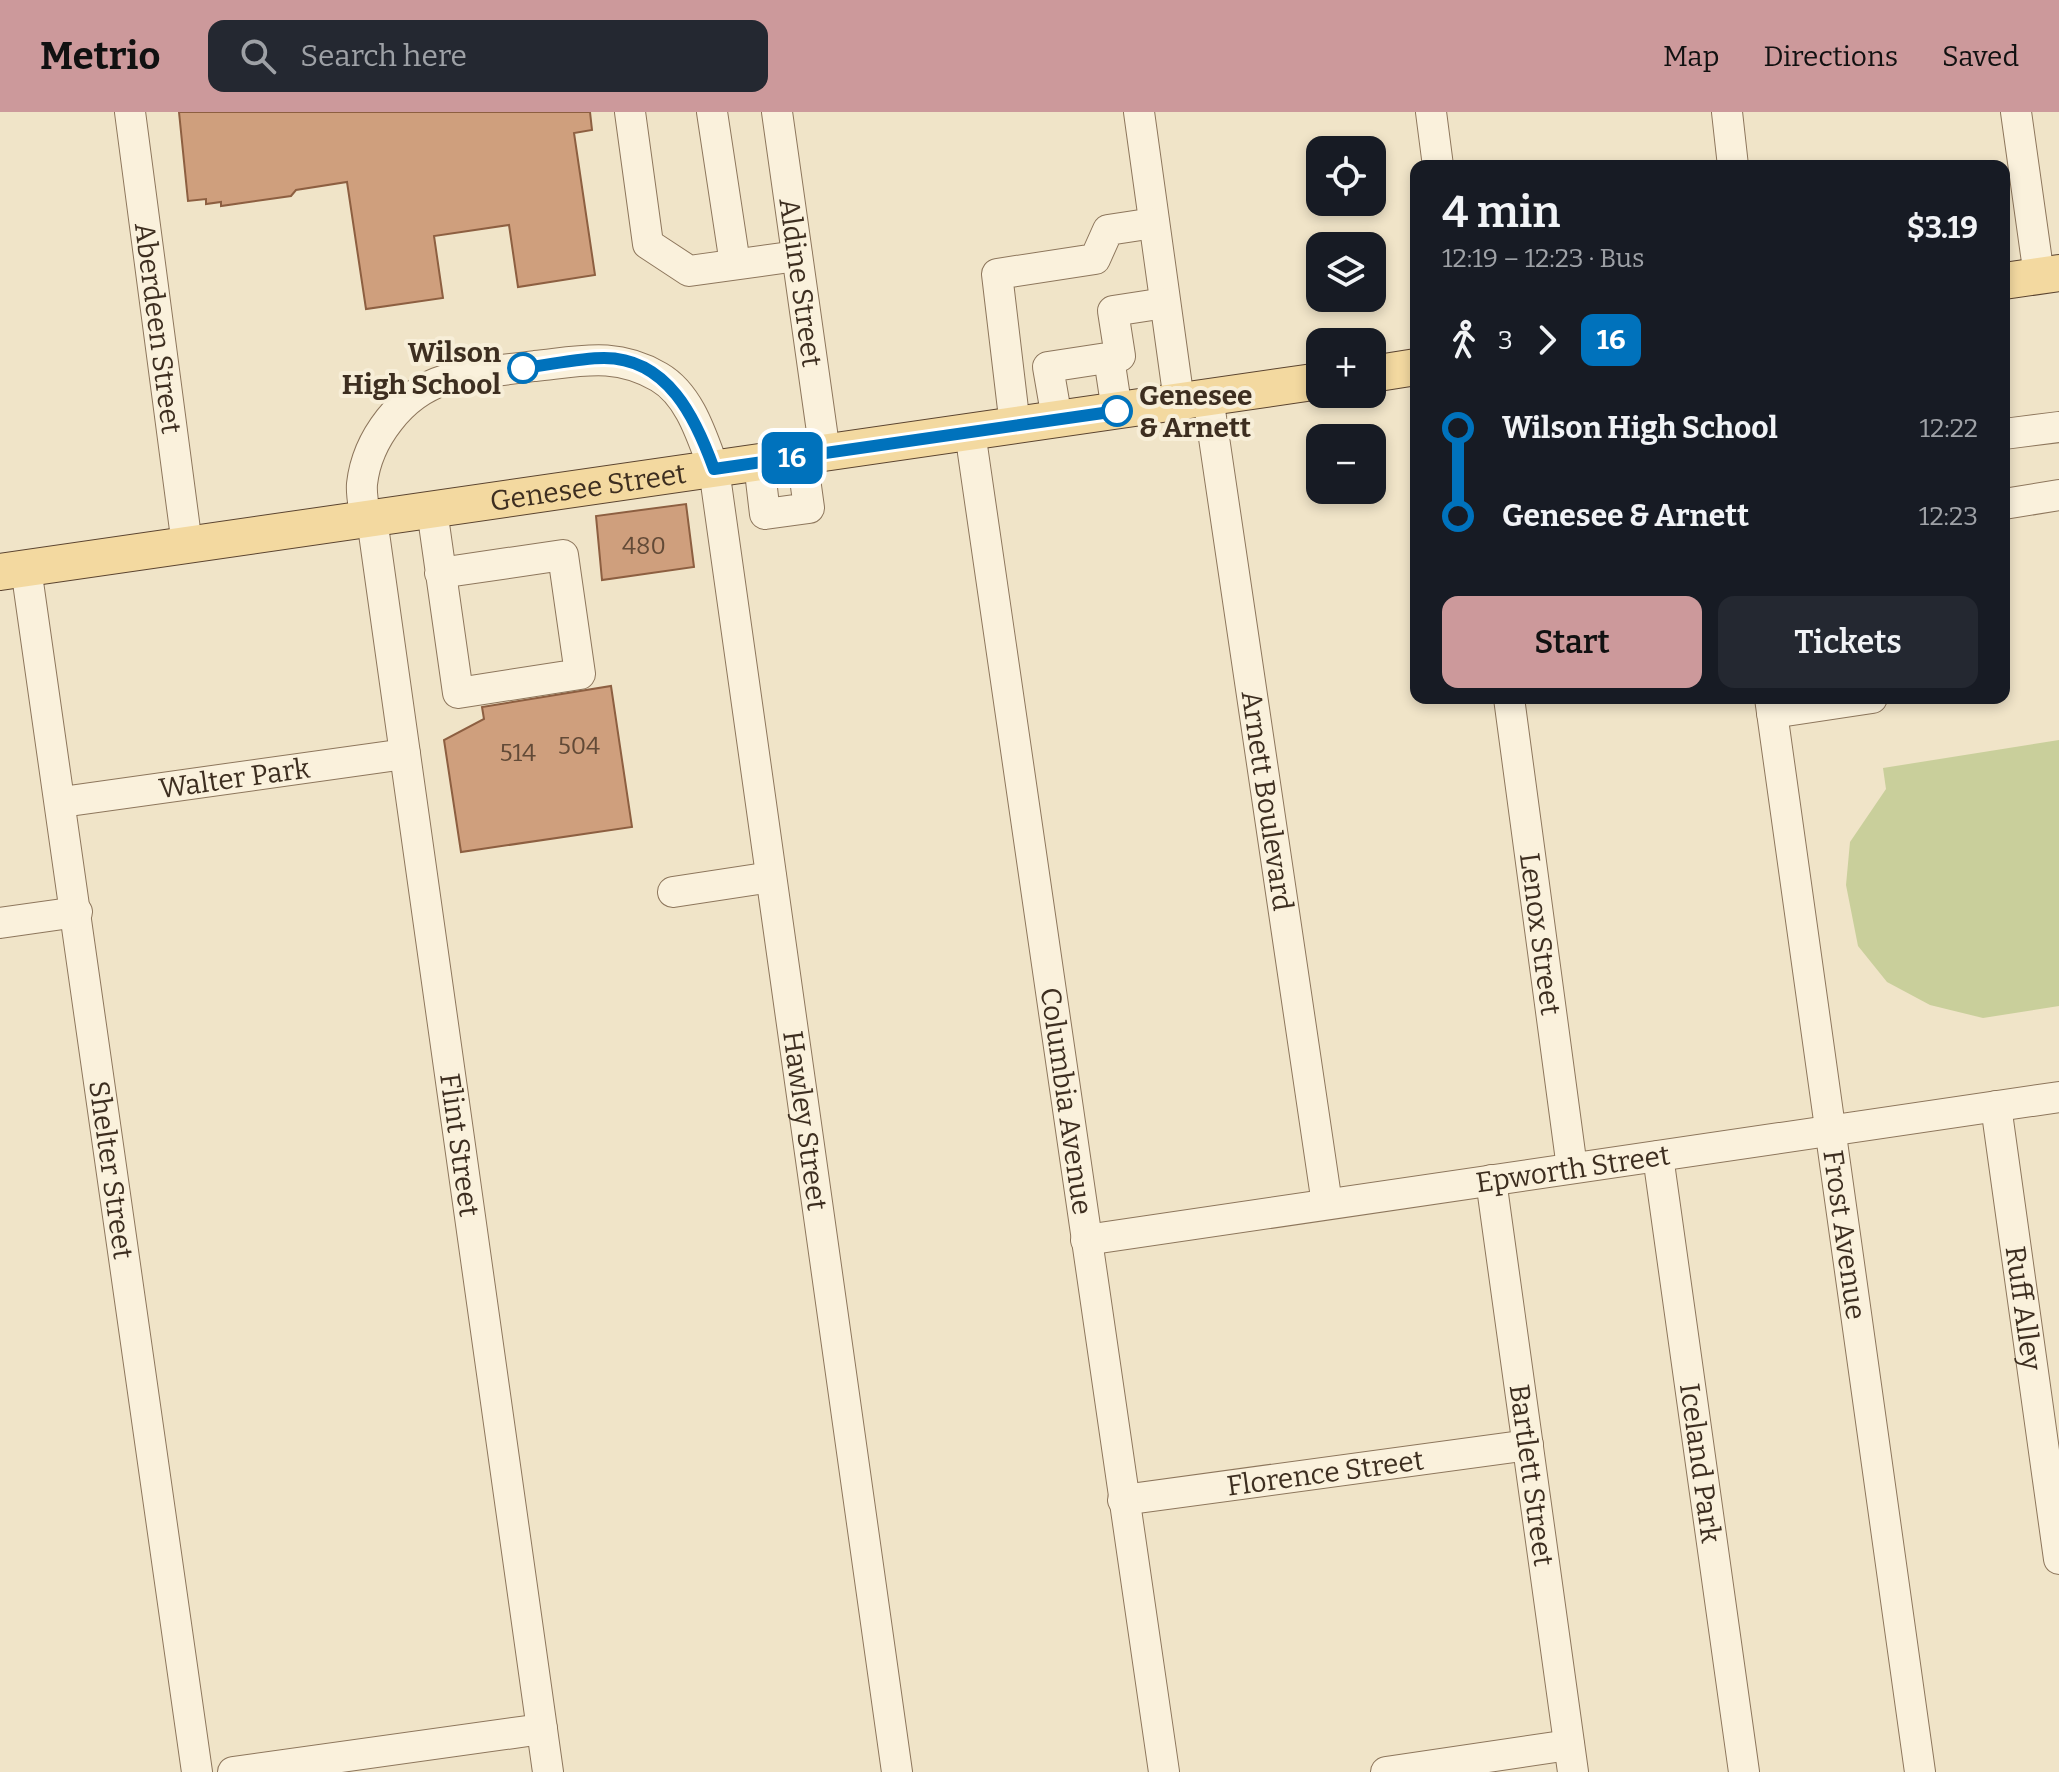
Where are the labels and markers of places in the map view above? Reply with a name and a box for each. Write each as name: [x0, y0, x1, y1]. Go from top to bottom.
place label: Wilson High School: [342, 336, 501, 401]
marker: Wilson High School: [508, 353, 538, 383]
place label: Genesee & Arnett: [1139, 379, 1252, 444]
marker: Genesee & Arnett: [1102, 396, 1132, 426]

